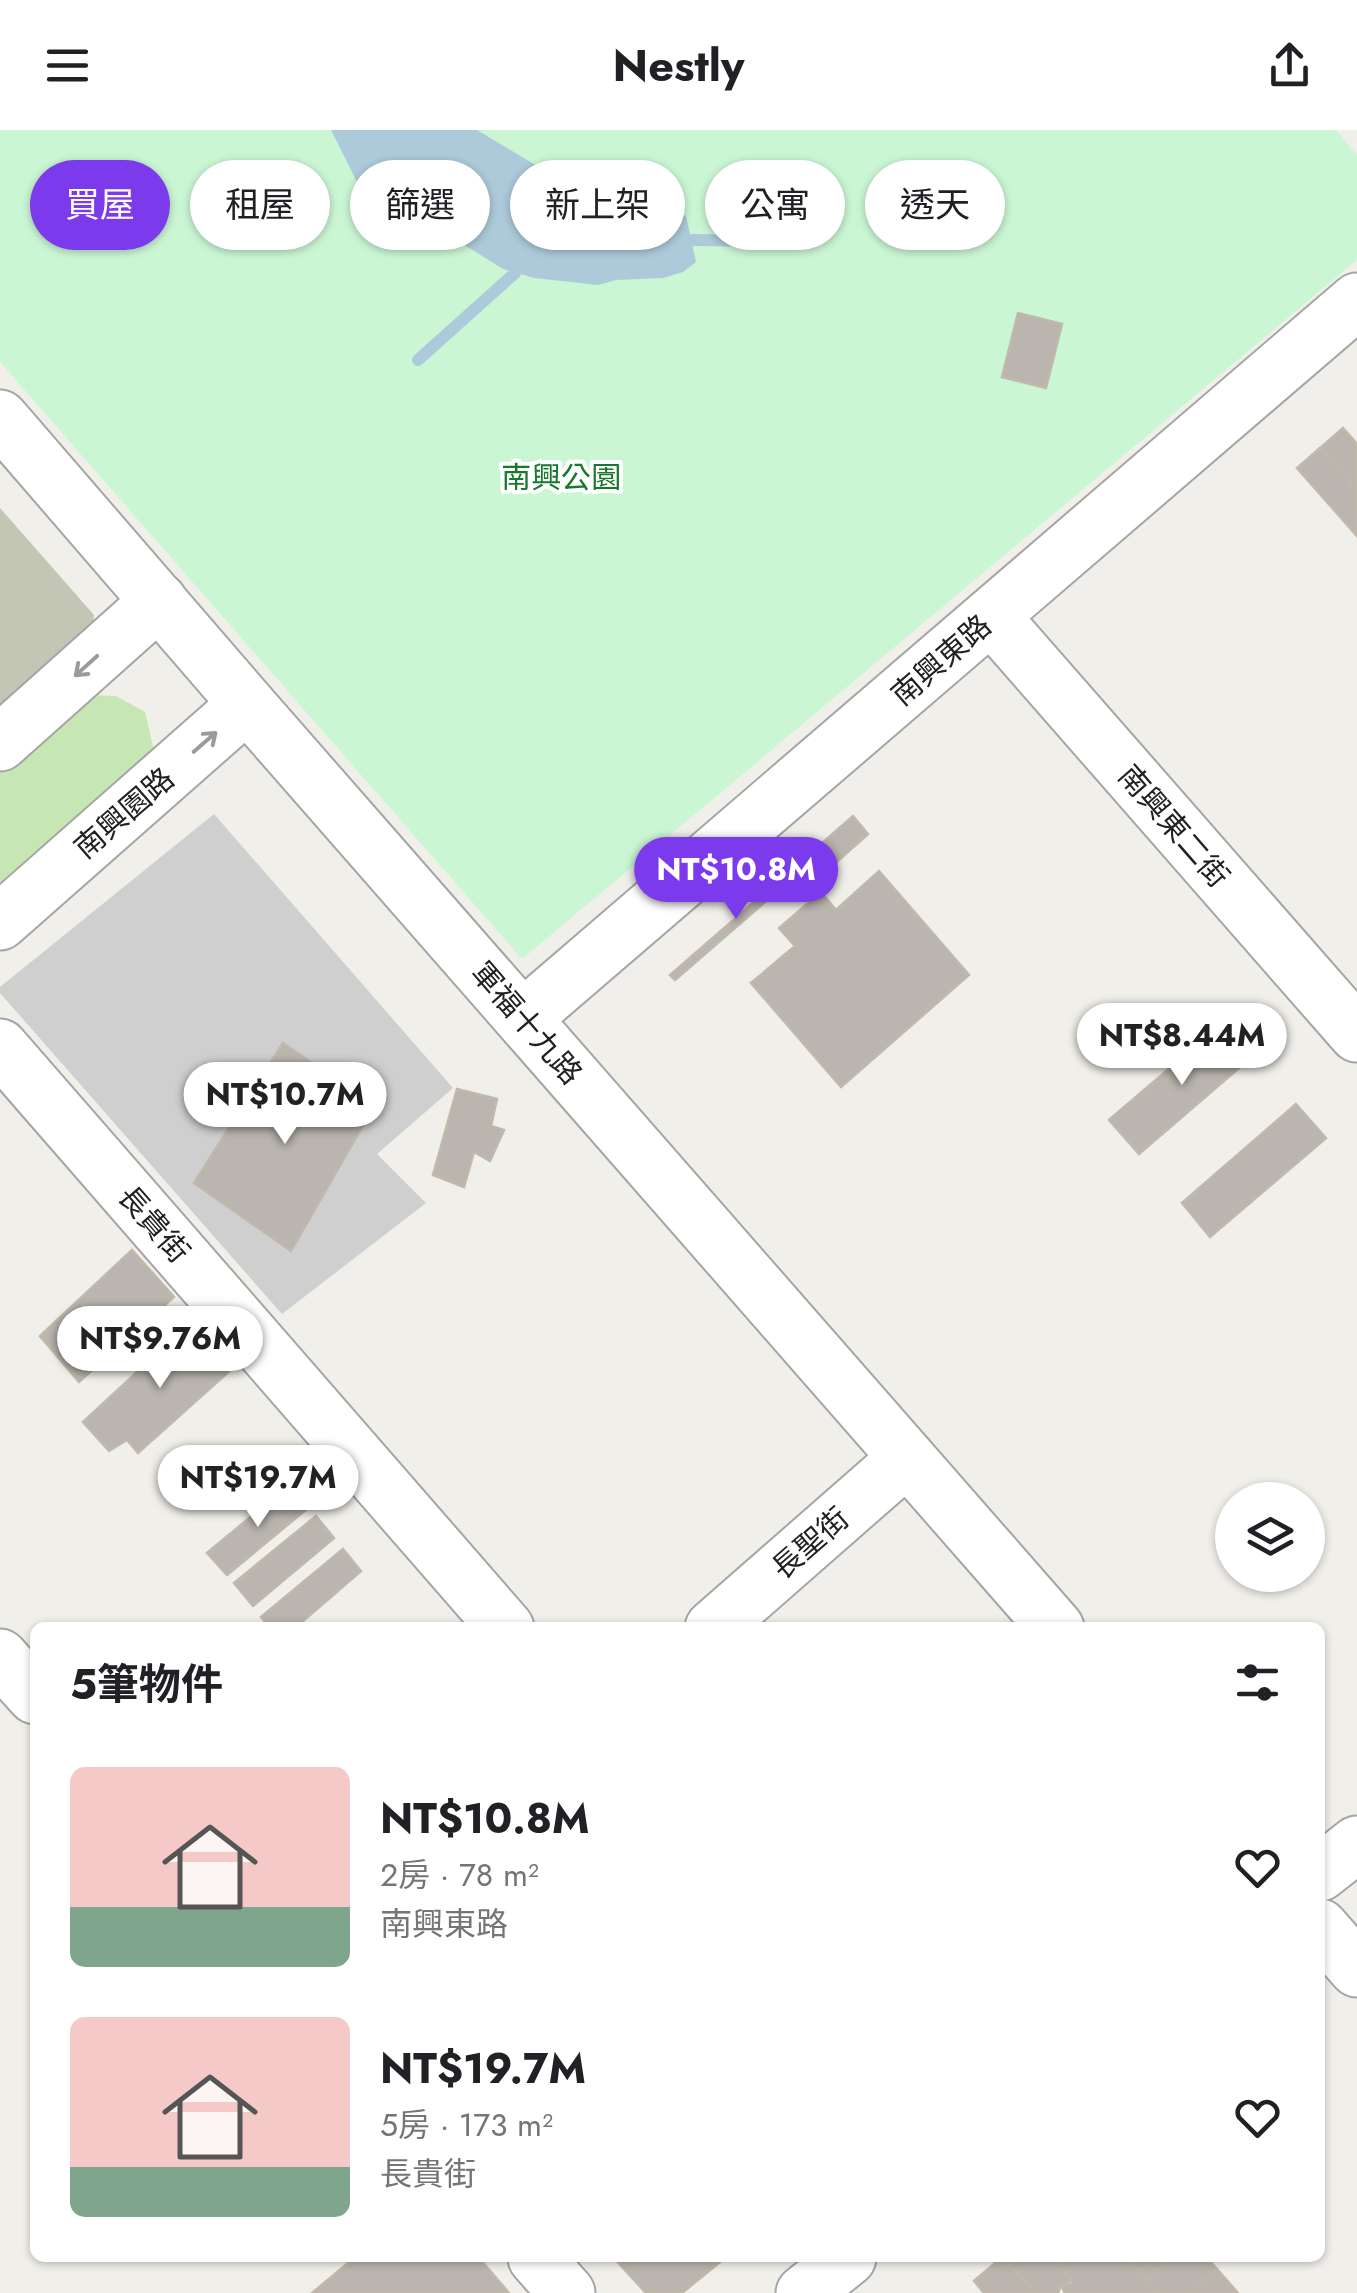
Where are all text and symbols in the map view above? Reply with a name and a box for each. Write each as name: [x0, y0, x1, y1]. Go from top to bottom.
text: Nestly: [613, 33, 744, 98]
icon: menu: [40, 38, 95, 93]
icon: share: [1262, 38, 1317, 93]
chip: 買屋: [30, 160, 170, 250]
chip: 租屋: [190, 160, 330, 250]
chip: 篩選: [350, 160, 490, 250]
chip: 新上架: [510, 160, 685, 250]
chip: 公寓: [705, 160, 845, 250]
chip: 透天: [865, 160, 1005, 250]
park label: 南興公園: [501, 456, 621, 499]
street label: 南興東路: [882, 604, 1000, 716]
one-way arrow: [74, 654, 99, 677]
one-way arrow: [191, 731, 217, 754]
street label: 南興東二街: [1109, 755, 1239, 897]
street label: 南興園路: [65, 757, 183, 869]
pin: NT$10.8M: [633, 837, 839, 922]
text: NT$10.8M: [656, 846, 816, 892]
street label: 軍福十九路: [462, 952, 592, 1094]
pin: NT$8.44M: [1079, 1003, 1285, 1088]
text: NT$8.44M: [1099, 1012, 1265, 1058]
pin: NT$10.7M: [182, 1062, 388, 1147]
text: NT$10.7M: [206, 1071, 364, 1117]
street label: 長貴街: [108, 1176, 200, 1272]
pin: NT$9.76M: [57, 1306, 263, 1391]
text: NT$9.76M: [79, 1315, 241, 1361]
pin: NT$19.7M: [155, 1445, 361, 1530]
text: NT$19.7M: [180, 1454, 336, 1500]
map controls: [1215, 1482, 1325, 1592]
button: layers: [1215, 1482, 1325, 1592]
street label: 長聖街: [762, 1497, 858, 1589]
text: 5筆物件: [70, 1654, 223, 1715]
icon: filters: [1230, 1655, 1285, 1710]
text: NT$10.8M: [380, 1788, 590, 1849]
icon: home: [150, 1807, 270, 1927]
icon: heart: [1230, 1840, 1285, 1895]
text: 2房 · 78 m²: [380, 1852, 539, 1898]
text: 南興東路: [380, 1901, 508, 1947]
text: NT$19.7M: [380, 2038, 586, 2099]
icon: home: [150, 2057, 270, 2177]
icon: heart: [1230, 2090, 1285, 2145]
text: 5房 · 173 m²: [380, 2102, 553, 2148]
text: 長貴街: [380, 2151, 476, 2197]

